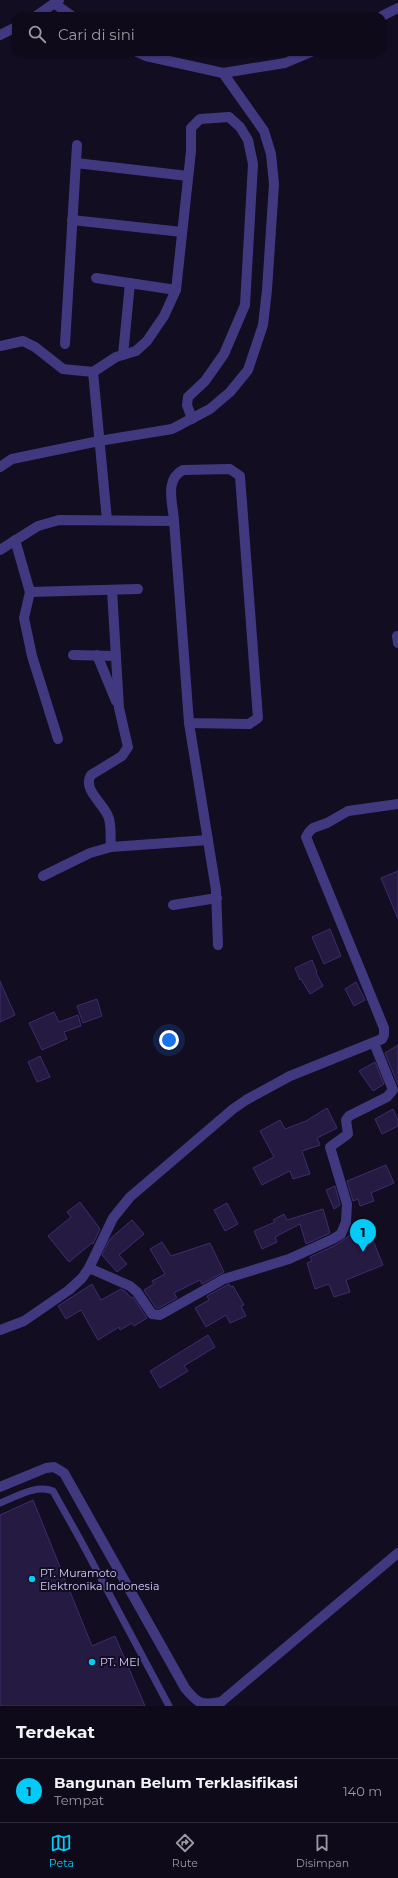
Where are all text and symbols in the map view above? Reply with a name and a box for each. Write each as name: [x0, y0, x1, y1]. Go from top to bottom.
search box: [12, 12, 386, 56]
icon: search: [26, 23, 48, 45]
text: Cari di sini: [58, 25, 135, 44]
your location: [159, 1030, 179, 1050]
pin: 1: [350, 1219, 376, 1252]
place label: PT. Muramoto Elektronika Indonesia: [40, 1566, 159, 1593]
marker: PT. Muramoto Elektronika Indonesia: [27, 1574, 37, 1584]
place label: PT. MEI: [100, 1655, 140, 1669]
marker: PT. MEI: [87, 1657, 97, 1667]
text: Terdekat: [16, 1722, 95, 1742]
text: Bangunan Belum Terklasifikasi: [54, 1773, 298, 1792]
text: 1: [26, 1783, 32, 1799]
text: 140 m: [343, 1783, 382, 1799]
text: Tempat: [54, 1792, 104, 1808]
tab: Peta: [49, 1832, 74, 1870]
tab: Rute: [172, 1832, 198, 1870]
tab: Disimpan: [296, 1832, 349, 1870]

